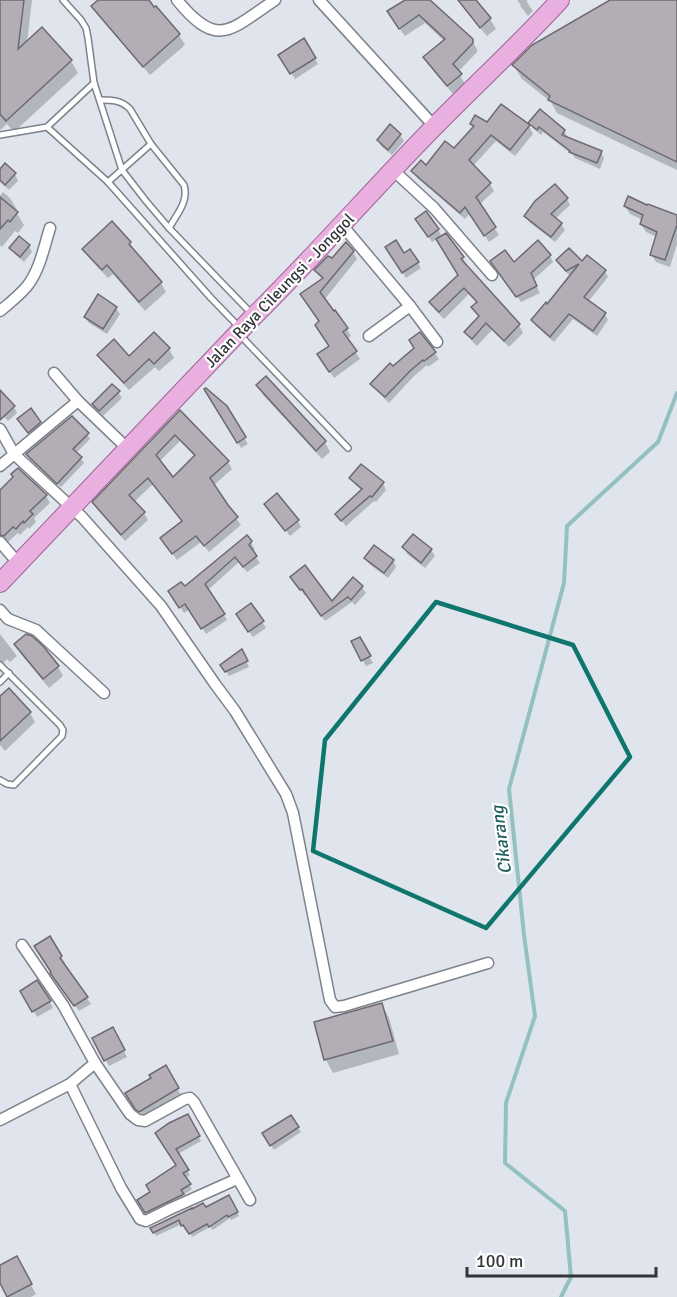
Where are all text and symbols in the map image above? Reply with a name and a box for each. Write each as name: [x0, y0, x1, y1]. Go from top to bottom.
street label: Jalan Raya Cileungsi - Jonggol: [201, 209, 359, 372]
water label: Cikarang: [486, 803, 516, 876]
scale bar: [467, 1240, 656, 1278]
text: 100 m: [476, 1250, 523, 1272]

